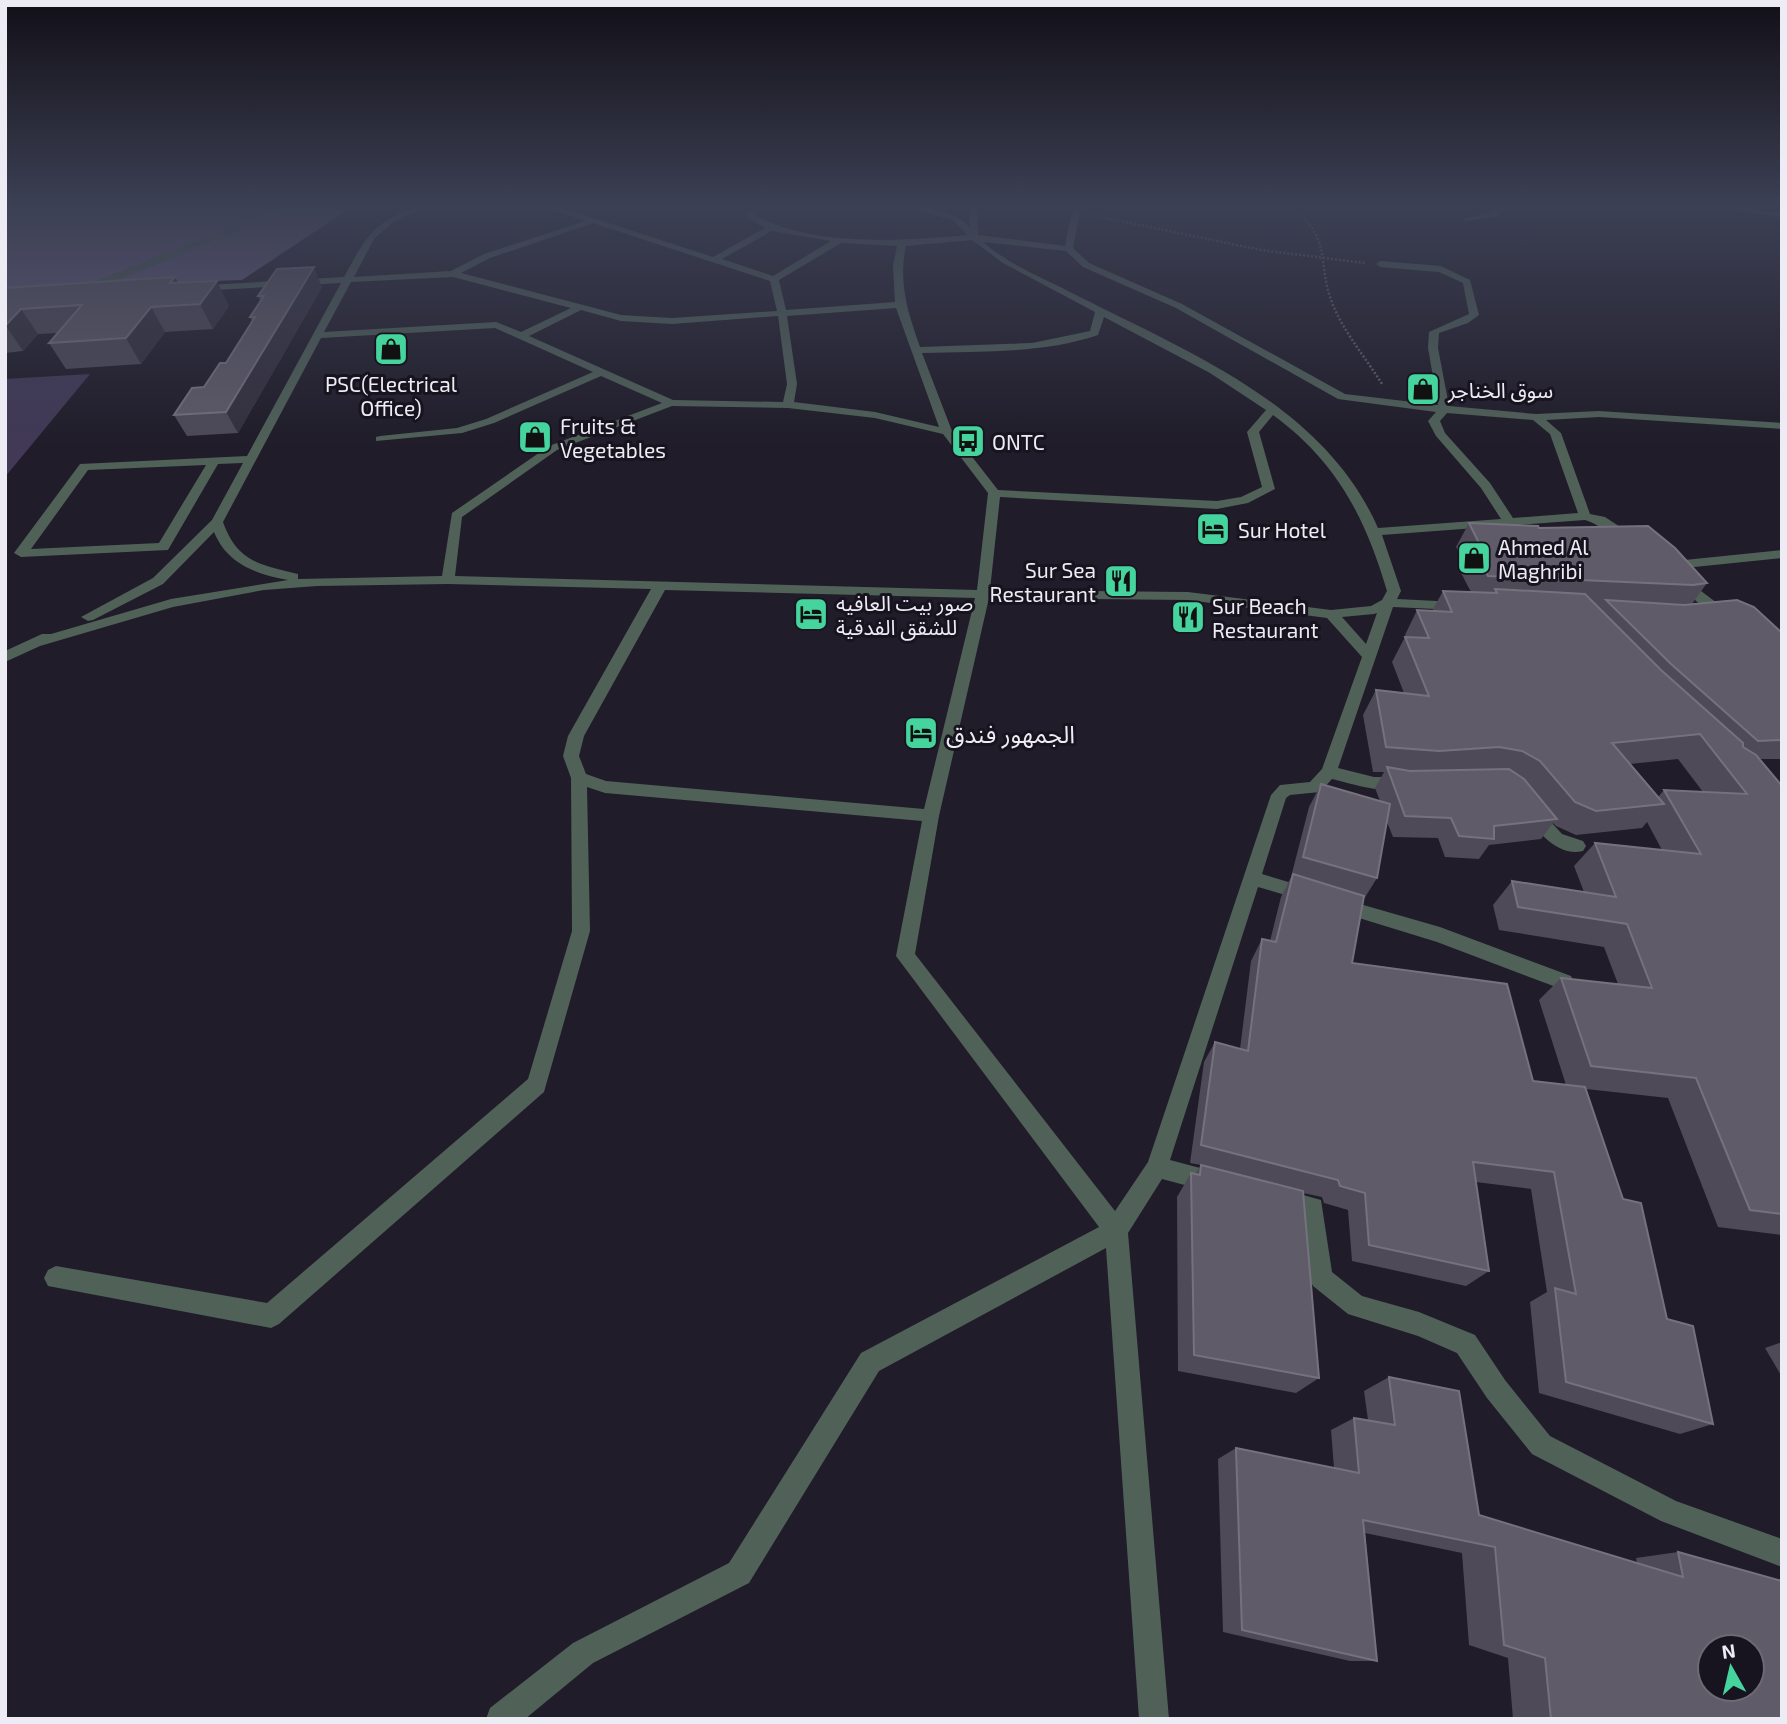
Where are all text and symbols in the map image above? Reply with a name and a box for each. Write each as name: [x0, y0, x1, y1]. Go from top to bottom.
shop icon: PSC(Electrical Office): [372, 330, 410, 368]
shop icon: سوق الخناجر: [1404, 370, 1442, 408]
place label: PSC(Electrical Office): [325, 371, 458, 420]
place label: سوق الخناجر: [1447, 377, 1553, 403]
place label: Fruits & Vegetables: [560, 413, 666, 462]
shop icon: Fruits & Vegetables: [516, 418, 554, 456]
bus stop icon: ONTC: [949, 422, 987, 460]
place label: ONTC: [992, 429, 1045, 454]
hotel icon: Sur Hotel: [1194, 510, 1232, 548]
place label: Sur Hotel: [1238, 517, 1327, 542]
place label: Ahmed Al Maghribi: [1498, 534, 1589, 583]
shop icon: Ahmed Al Maghribi: [1455, 539, 1493, 577]
place label: Sur Sea Restaurant: [990, 557, 1096, 606]
restaurant icon: Sur Sea Restaurant: [1102, 562, 1140, 600]
place label: صور بيت العافيه للشقق الفدقية: [836, 590, 973, 641]
place label: Sur Beach Restaurant: [1212, 593, 1318, 642]
hotel icon: صور بيت العافيه للشقق الفدقية: [792, 595, 830, 633]
restaurant icon: Sur Beach Restaurant: [1169, 598, 1207, 636]
hotel icon: الجمهور فندق: [902, 714, 940, 752]
place label: الجمهور فندق: [946, 719, 1075, 749]
north arrow: [1696, 1633, 1766, 1703]
text: N: [1720, 1638, 1737, 1663]

